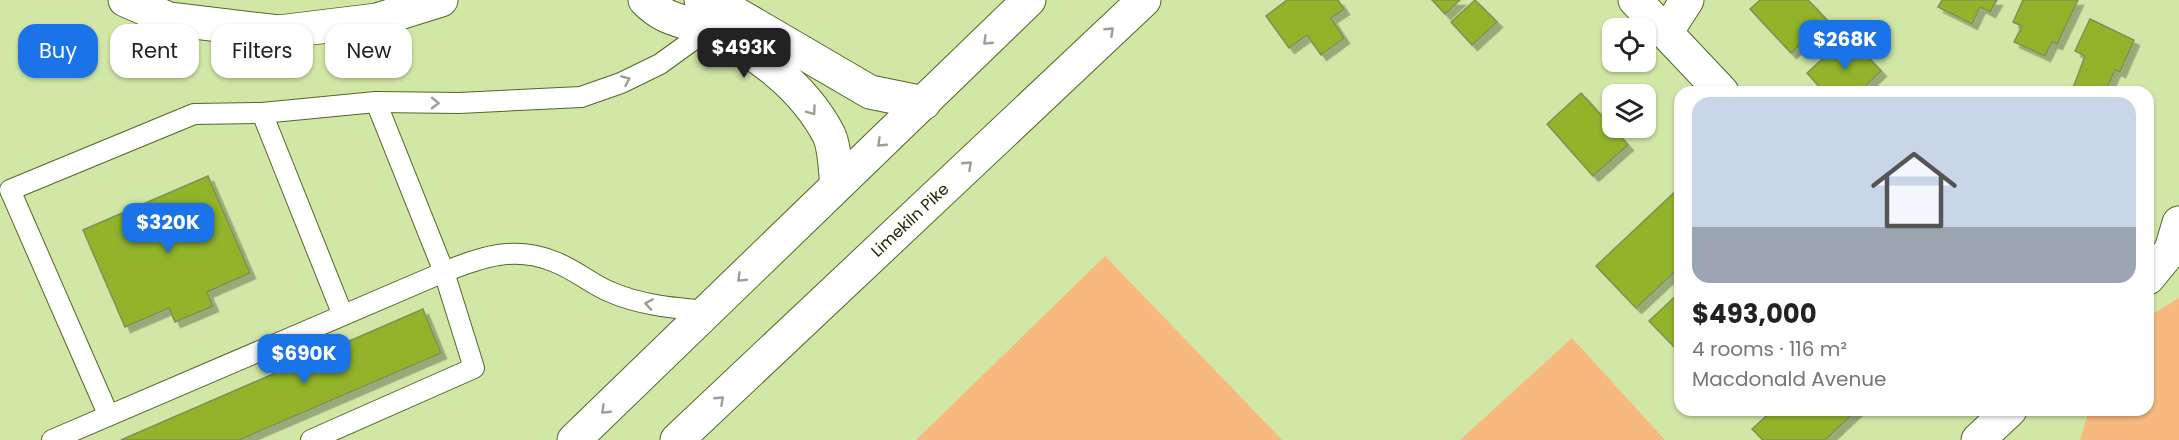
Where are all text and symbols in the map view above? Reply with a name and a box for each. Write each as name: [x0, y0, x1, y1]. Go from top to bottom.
map controls: [1602, 18, 1656, 138]
button: locate: [1602, 18, 1656, 72]
pin: $268K: [1803, 20, 1887, 71]
chip: Buy: [18, 24, 98, 78]
chip: Rent: [110, 24, 199, 78]
chip: Filters: [211, 24, 313, 78]
chip: New: [325, 24, 412, 78]
text: $268K: [1813, 25, 1877, 53]
pin: $493K: [702, 28, 786, 79]
one-way arrow: [1103, 28, 1114, 39]
text: $493K: [711, 33, 777, 61]
one-way arrow: [984, 34, 994, 45]
one-way arrow: [620, 76, 631, 88]
button: layers: [1602, 84, 1656, 138]
one-way arrow: [430, 97, 439, 109]
one-way arrow: [805, 105, 816, 116]
one-way arrow: [878, 136, 888, 147]
icon: home: [1860, 136, 1968, 244]
one-way arrow: [962, 161, 972, 172]
street label: Limekiln Pike: [866, 178, 954, 262]
pin: $320K: [126, 203, 210, 254]
text: $320K: [136, 208, 200, 236]
one-way arrow: [737, 271, 747, 282]
text: $493,000: [1692, 296, 1817, 332]
one-way arrow: [644, 298, 654, 310]
pin: $690K: [262, 334, 346, 385]
text: 4 rooms · 116 m²: [1692, 335, 1847, 363]
text: $690K: [271, 339, 337, 367]
text: Macdonald Avenue: [1692, 365, 1886, 393]
one-way arrow: [713, 396, 723, 407]
one-way arrow: [601, 402, 612, 413]

